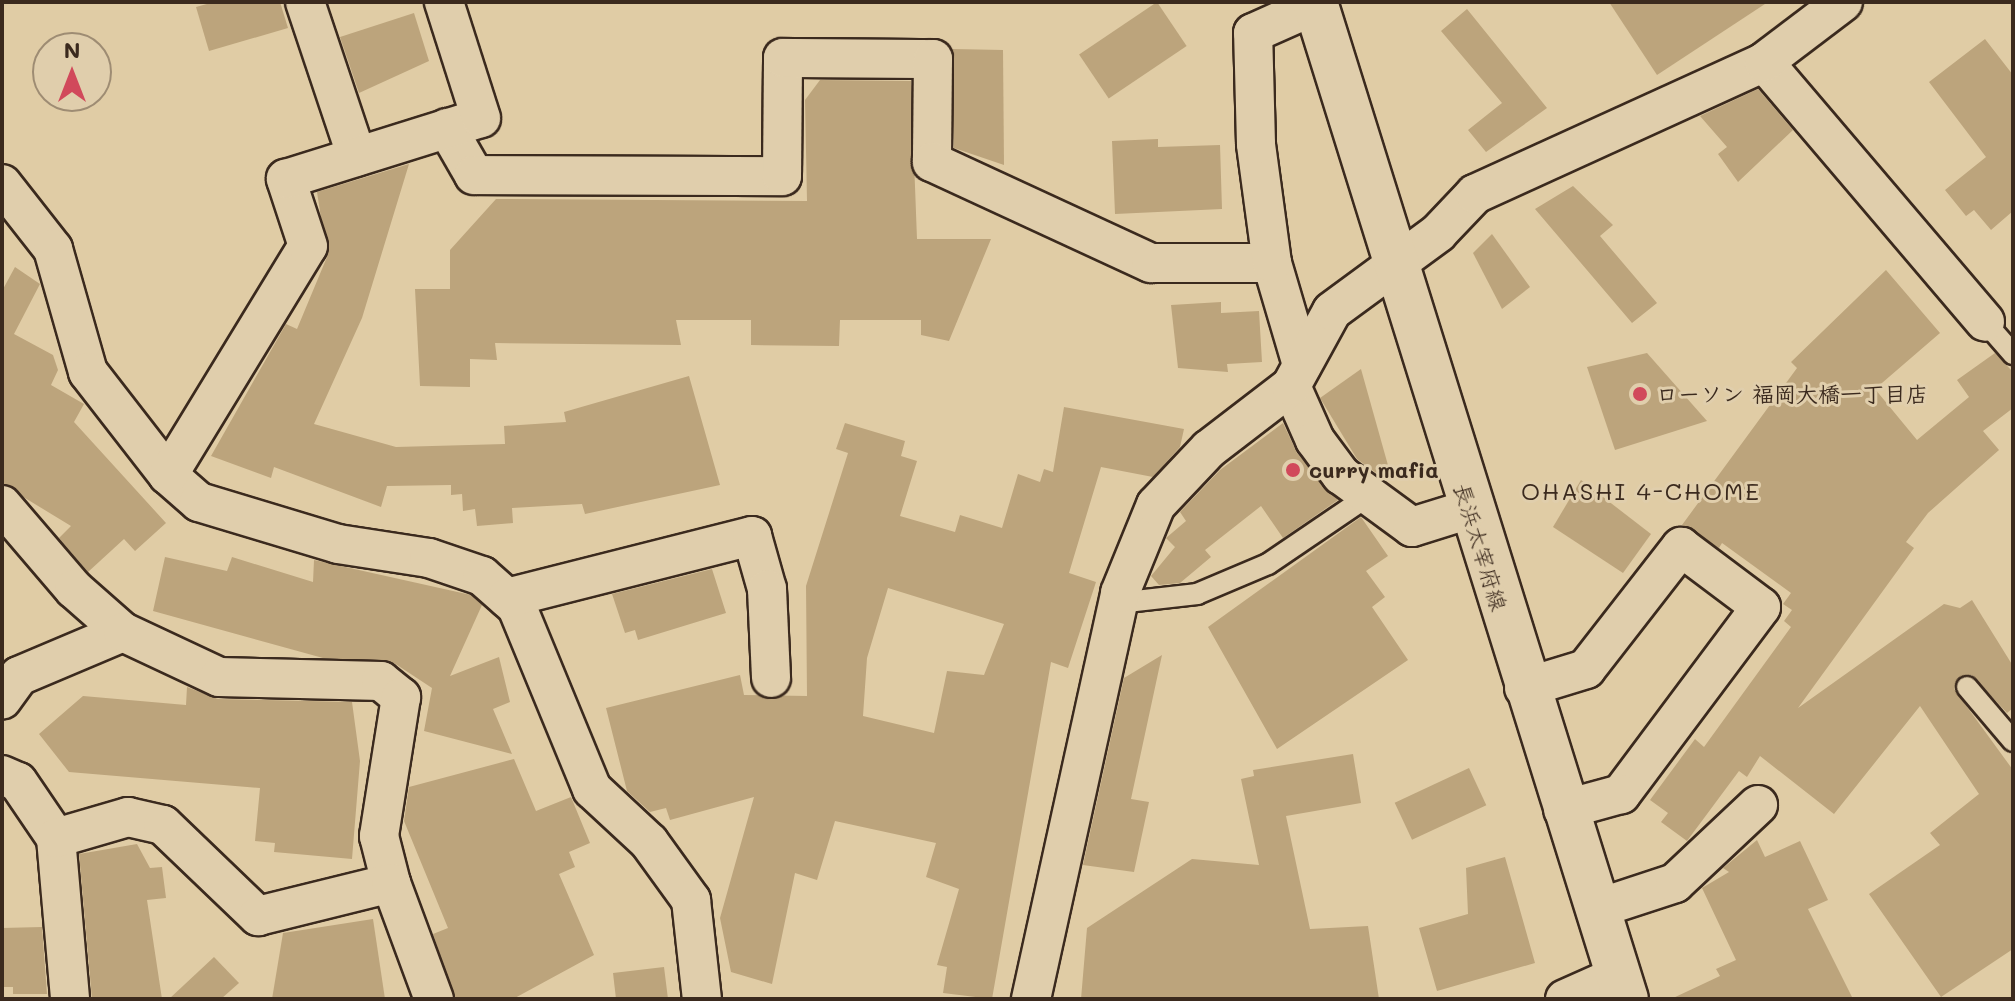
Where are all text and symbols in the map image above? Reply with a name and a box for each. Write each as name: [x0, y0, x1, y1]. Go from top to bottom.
north arrow: [32, 32, 112, 112]
text: N: [64, 35, 80, 64]
place label: ローソン 福岡大橋一丁目店: [1656, 381, 1928, 407]
marker: ローソン 福岡大橋一丁目店: [1631, 385, 1649, 403]
place label: curry mafia: [1309, 457, 1439, 483]
marker: curry mafia: [1284, 461, 1302, 479]
district label: OHASHI 4-CHOME: [1521, 477, 1761, 505]
street label: 長浜太宰府線: [1449, 480, 1513, 614]

